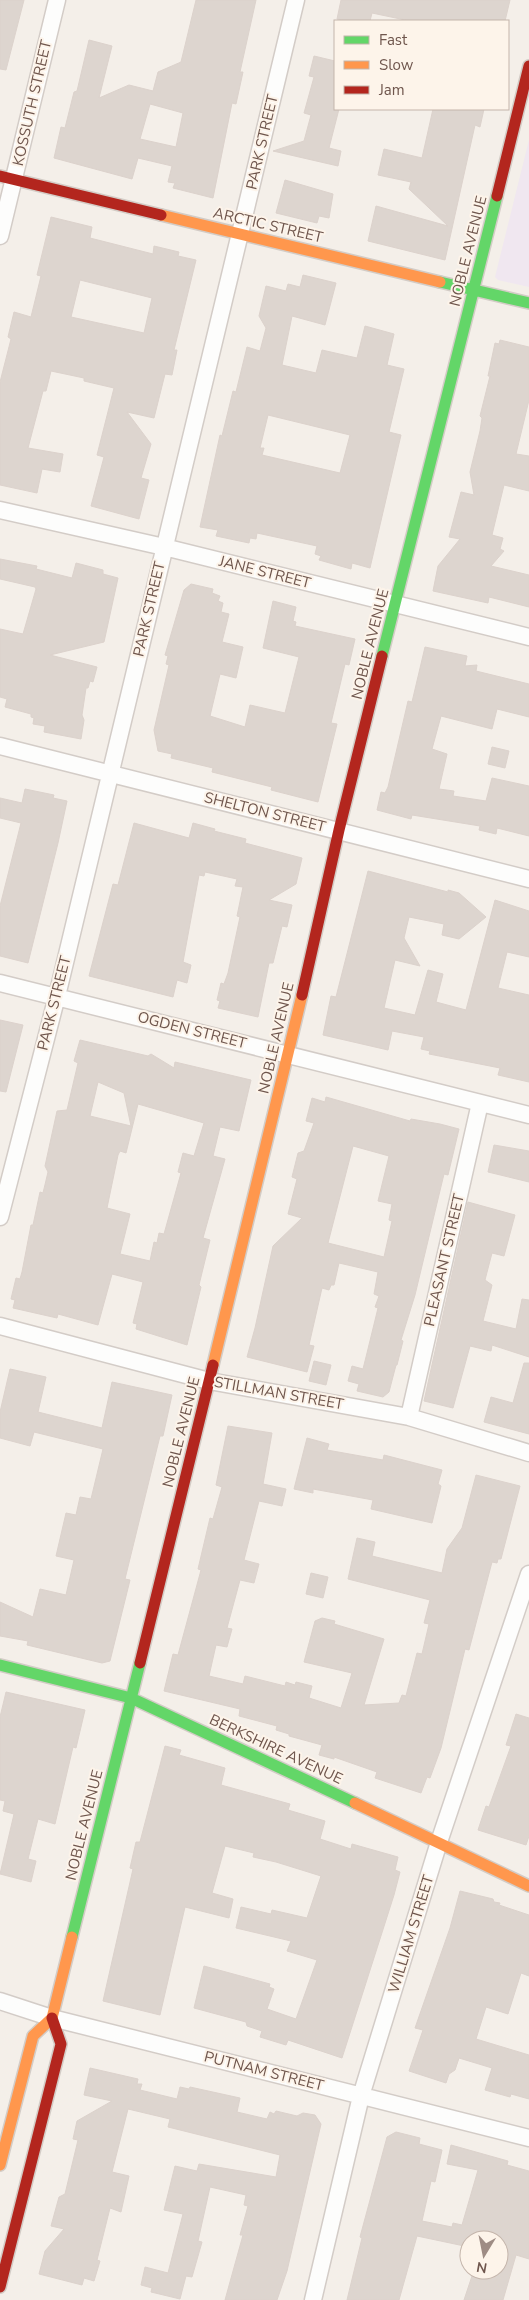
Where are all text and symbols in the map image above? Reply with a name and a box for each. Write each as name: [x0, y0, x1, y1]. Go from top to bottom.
legend: [334, 20, 509, 110]
text: Fast: [379, 30, 408, 50]
street label: KOSSUTH STREET: [8, 38, 56, 168]
text: Slow: [379, 55, 414, 75]
text: Jam: [378, 80, 405, 100]
street label: PARK STREET: [241, 92, 283, 192]
street label: NOBLE AVENUE: [445, 194, 491, 308]
street label: ARCTIC STREET: [211, 203, 325, 247]
street label: JANE STREET: [216, 551, 313, 593]
street label: PARK STREET: [128, 559, 170, 659]
street label: NOBLE AVENUE: [347, 587, 393, 701]
street label: SHELTON STREET: [202, 787, 328, 837]
street label: PARK STREET: [33, 954, 75, 1052]
street label: NOBLE AVENUE: [253, 980, 299, 1096]
street label: OGDEN STREET: [135, 1007, 249, 1053]
street label: PLEASANT STREET: [419, 1192, 469, 1328]
street label: STILLMAN STREET: [213, 1372, 345, 1414]
street label: NOBLE AVENUE: [158, 1375, 204, 1489]
street label: BERKSHIRE AVENUE: [206, 1709, 346, 1789]
street label: NOBLE AVENUE: [61, 1768, 107, 1882]
street label: WILLIAM STREET: [384, 1873, 438, 1995]
street label: PUTNAM STREET: [202, 2046, 326, 2096]
north arrow: [459, 2230, 509, 2280]
text: N: [475, 2257, 489, 2278]

